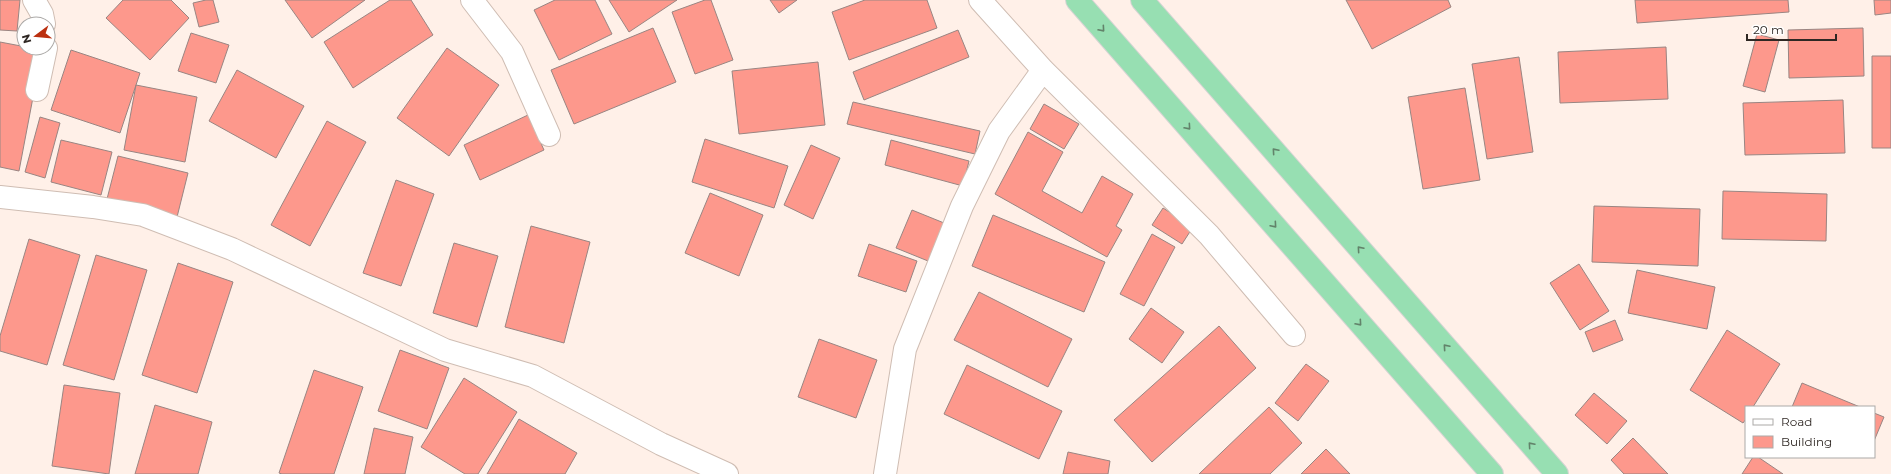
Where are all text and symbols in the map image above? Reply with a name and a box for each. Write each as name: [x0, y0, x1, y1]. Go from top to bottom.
north arrow: [16, 16, 56, 56]
scale bar: [1747, 16, 1836, 42]
text: 20 m: [1753, 22, 1784, 37]
one-way arrow: [1098, 25, 1105, 32]
text: N: [18, 33, 34, 45]
one-way arrow: [1183, 122, 1191, 130]
one-way arrow: [1272, 148, 1279, 156]
one-way arrow: [1269, 220, 1276, 228]
one-way arrow: [1358, 246, 1365, 254]
one-way arrow: [1355, 318, 1362, 325]
one-way arrow: [1443, 344, 1450, 352]
legend: [1745, 406, 1875, 458]
text: Road: [1781, 414, 1812, 429]
text: Building: [1781, 434, 1832, 449]
one-way arrow: [1529, 442, 1536, 449]

